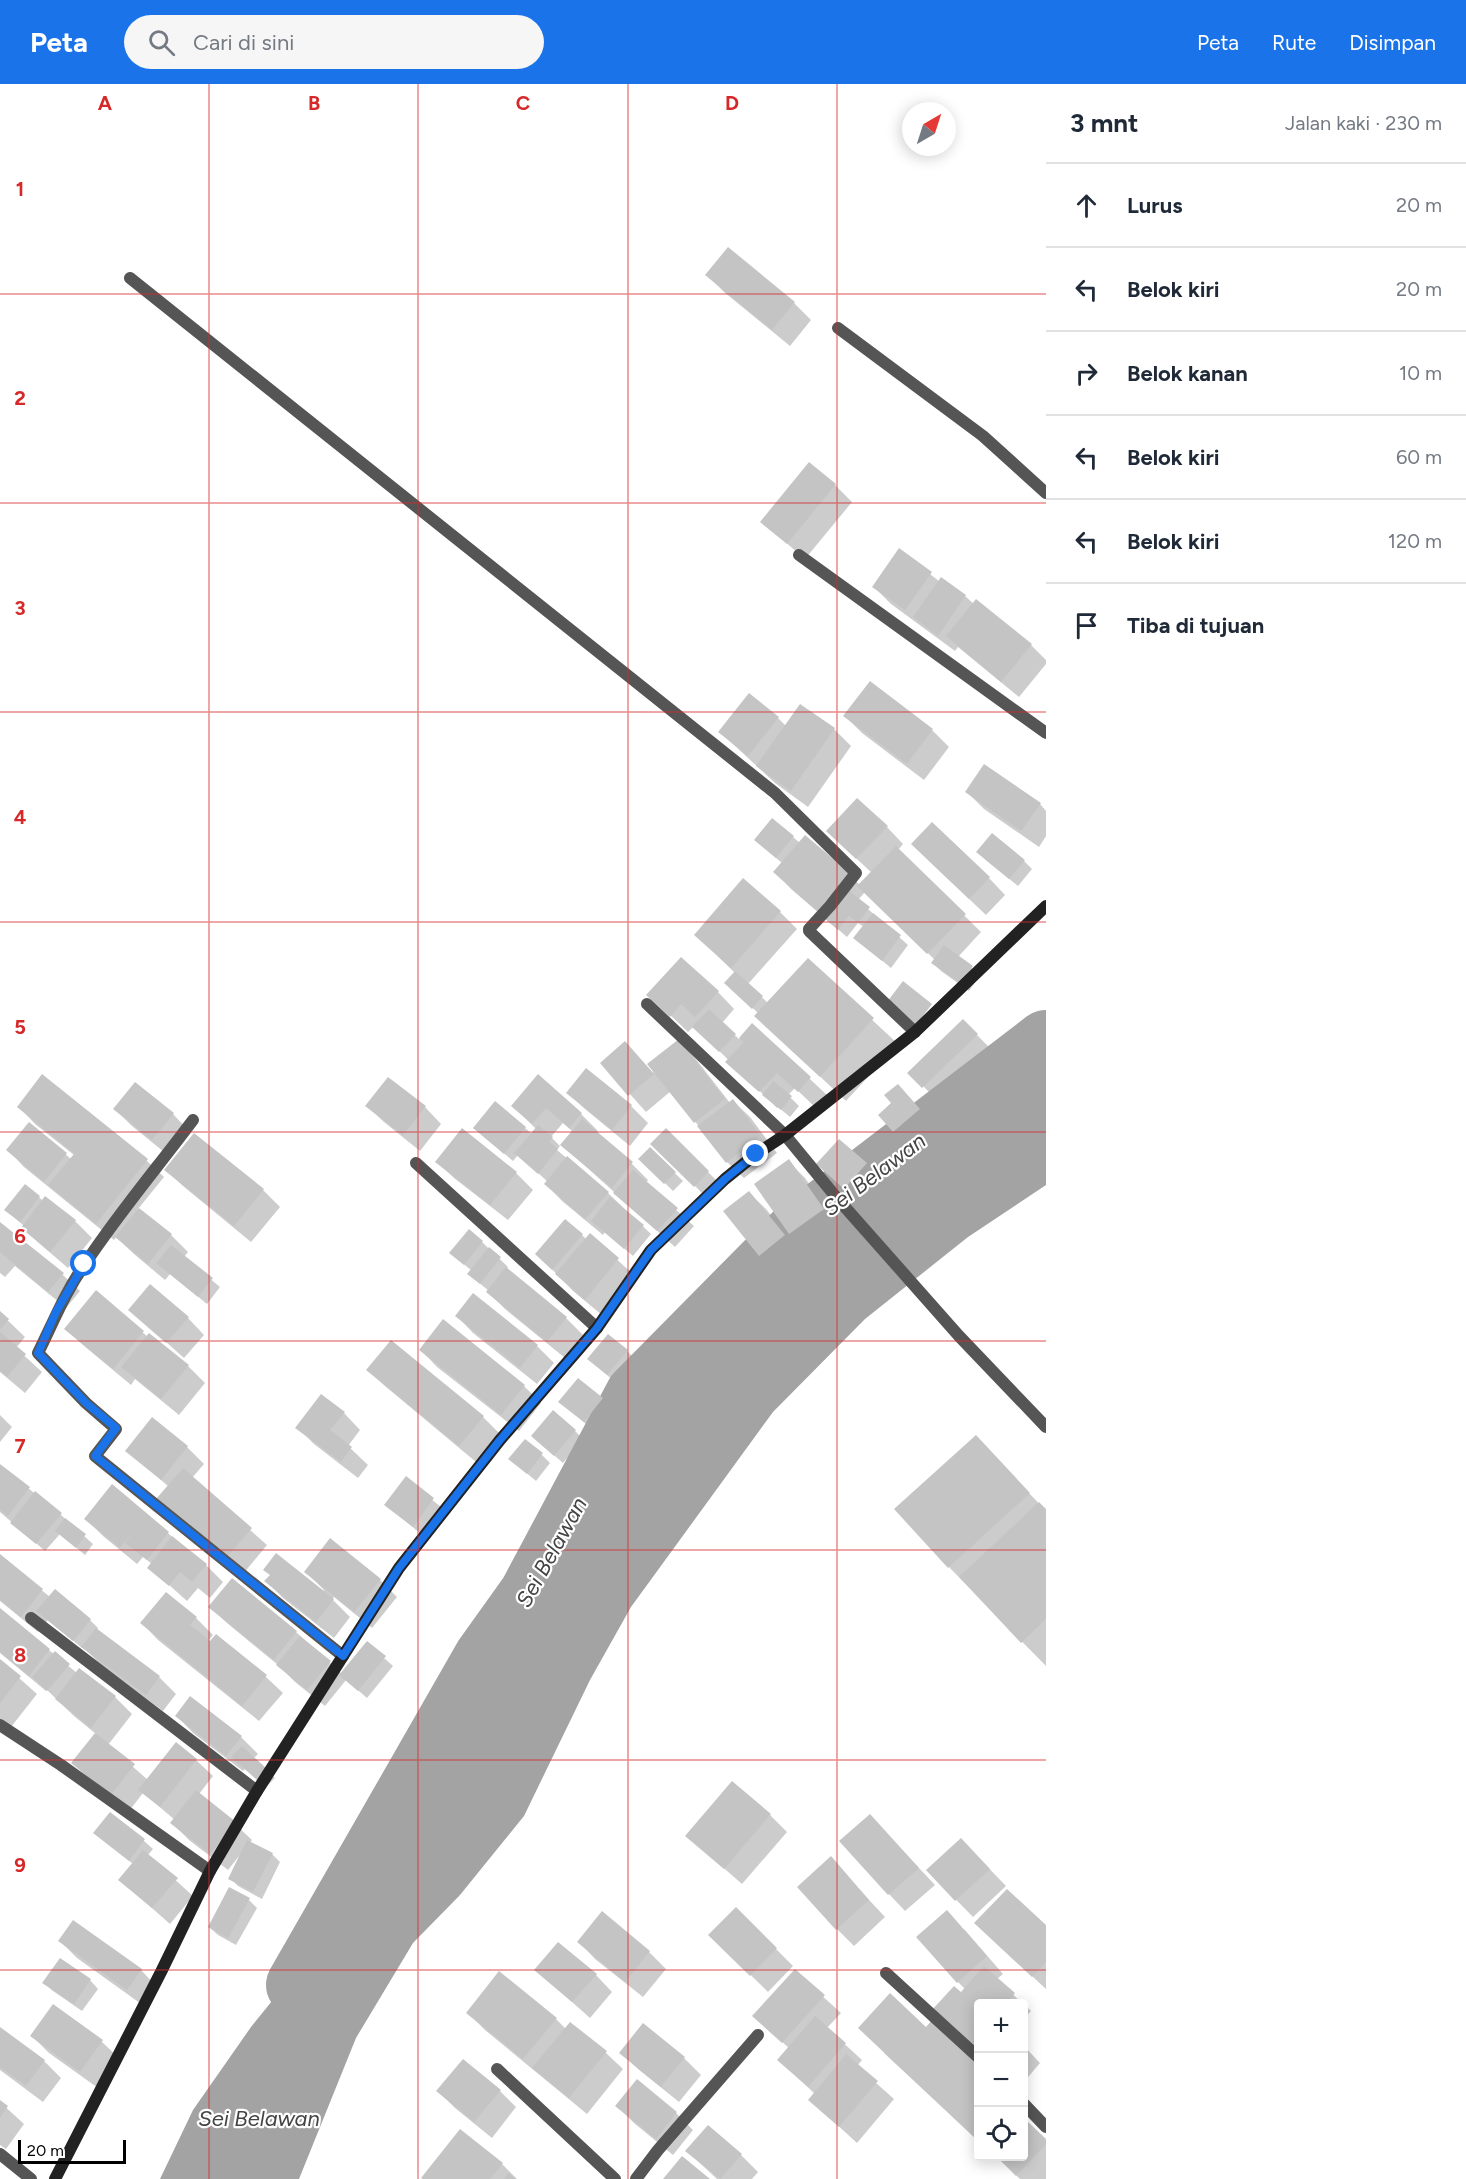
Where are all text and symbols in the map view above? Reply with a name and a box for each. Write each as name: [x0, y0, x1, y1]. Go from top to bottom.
search box: [124, 15, 544, 69]
text: Peta: [30, 25, 88, 59]
icon: search: [145, 26, 178, 59]
text: Cari di sini: [193, 29, 294, 56]
text: Peta: [1197, 30, 1239, 55]
text: Rute: [1272, 30, 1316, 55]
text: Disimpan: [1349, 30, 1436, 55]
text: A: [98, 91, 113, 115]
text: B: [308, 91, 320, 115]
text: C: [516, 91, 530, 115]
text: D: [725, 91, 739, 115]
north arrow: [902, 102, 956, 156]
text: 3 mnt: [1070, 107, 1139, 139]
text: Jalan kaki · 230 m: [1285, 111, 1442, 135]
text: 1: [16, 177, 24, 201]
icon: ahead: [1070, 189, 1103, 222]
text: Lurus: [1127, 192, 1182, 219]
text: 20 m: [1396, 193, 1442, 217]
icon: left: [1070, 273, 1103, 306]
text: Belok kiri: [1127, 276, 1220, 303]
text: 20 m: [1396, 277, 1442, 301]
icon: right: [1070, 357, 1103, 390]
text: Belok kanan: [1127, 360, 1248, 387]
text: 10 m: [1399, 361, 1442, 385]
text: 2: [14, 386, 26, 410]
icon: left: [1070, 441, 1103, 474]
text: Belok kiri: [1127, 444, 1220, 471]
text: 60 m: [1396, 445, 1442, 469]
icon: left: [1070, 525, 1103, 558]
text: Belok kiri: [1127, 528, 1220, 555]
text: 120 m: [1388, 529, 1442, 553]
text: 3: [14, 596, 26, 620]
icon: arrive: [1070, 609, 1103, 642]
text: Tiba di tujuan: [1127, 612, 1264, 639]
text: 4: [14, 805, 27, 829]
text: 5: [14, 1015, 26, 1039]
water label: Sei Belawan: [818, 1127, 931, 1222]
route end: [742, 1140, 768, 1166]
text: 6: [14, 1224, 26, 1248]
route start: [70, 1250, 96, 1276]
text: 7: [14, 1434, 26, 1458]
water label: Sei Belawan: [510, 1493, 593, 1612]
text: 8: [14, 1643, 26, 1667]
text: 9: [14, 1853, 26, 1877]
map controls: [974, 1999, 1028, 2161]
button: +: [974, 1999, 1028, 2053]
button: −: [974, 2053, 1028, 2107]
water label: Sei Belawan: [198, 2105, 320, 2132]
button: locate: [974, 2107, 1028, 2161]
scale bar: [18, 2137, 126, 2164]
text: 20 m: [27, 2141, 64, 2160]

